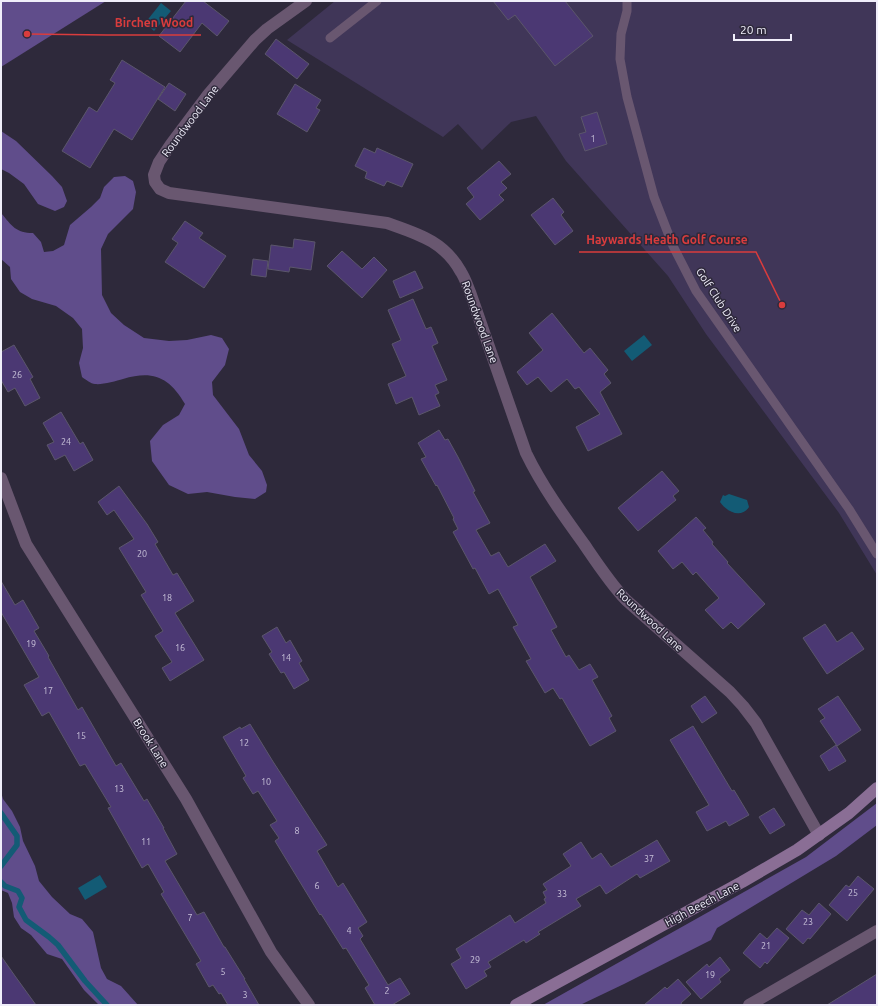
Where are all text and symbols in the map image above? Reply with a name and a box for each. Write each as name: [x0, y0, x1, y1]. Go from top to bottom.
callout: Birchen Wood: [107, 11, 201, 35]
text: Birchen Wood: [115, 16, 193, 29]
scale bar: [734, 16, 791, 42]
text: 20 m: [740, 23, 767, 36]
street label: Roundwood Lane: [159, 83, 221, 159]
house number: 1: [590, 134, 596, 144]
callout: Haywards Heath Golf Course: [579, 228, 756, 252]
text: Haywards Heath Golf Course: [586, 233, 748, 246]
street label: Golf Club Drive: [694, 266, 744, 334]
street label: Roundwood Lane: [460, 279, 500, 365]
house number: 26: [12, 370, 22, 380]
house number: 24: [61, 437, 71, 447]
house number: 20: [137, 549, 147, 559]
street label: Roundwood Lane: [614, 586, 686, 654]
house number: 18: [162, 593, 172, 603]
house number: 19: [26, 639, 36, 649]
house number: 16: [175, 643, 185, 653]
house number: 14: [281, 653, 291, 663]
house number: 17: [43, 686, 53, 696]
street label: Brook Lane: [131, 716, 171, 770]
house number: 15: [76, 731, 86, 741]
house number: 12: [239, 738, 249, 748]
house number: 10: [261, 777, 271, 787]
house number: 13: [114, 784, 124, 794]
house number: 8: [294, 826, 300, 836]
house number: 11: [141, 837, 151, 847]
house number: 37: [644, 854, 654, 864]
street label: High Beech Lane: [663, 879, 741, 929]
house number: 6: [314, 881, 320, 891]
house number: 25: [848, 888, 858, 898]
house number: 33: [557, 889, 567, 899]
house number: 7: [187, 913, 193, 923]
house number: 23: [803, 917, 813, 927]
house number: 4: [346, 926, 352, 936]
house number: 21: [761, 941, 771, 951]
house number: 29: [470, 955, 480, 965]
house number: 5: [220, 967, 226, 977]
house number: 19: [705, 970, 715, 980]
house number: 2: [384, 986, 390, 996]
house number: 3: [242, 990, 248, 1000]

